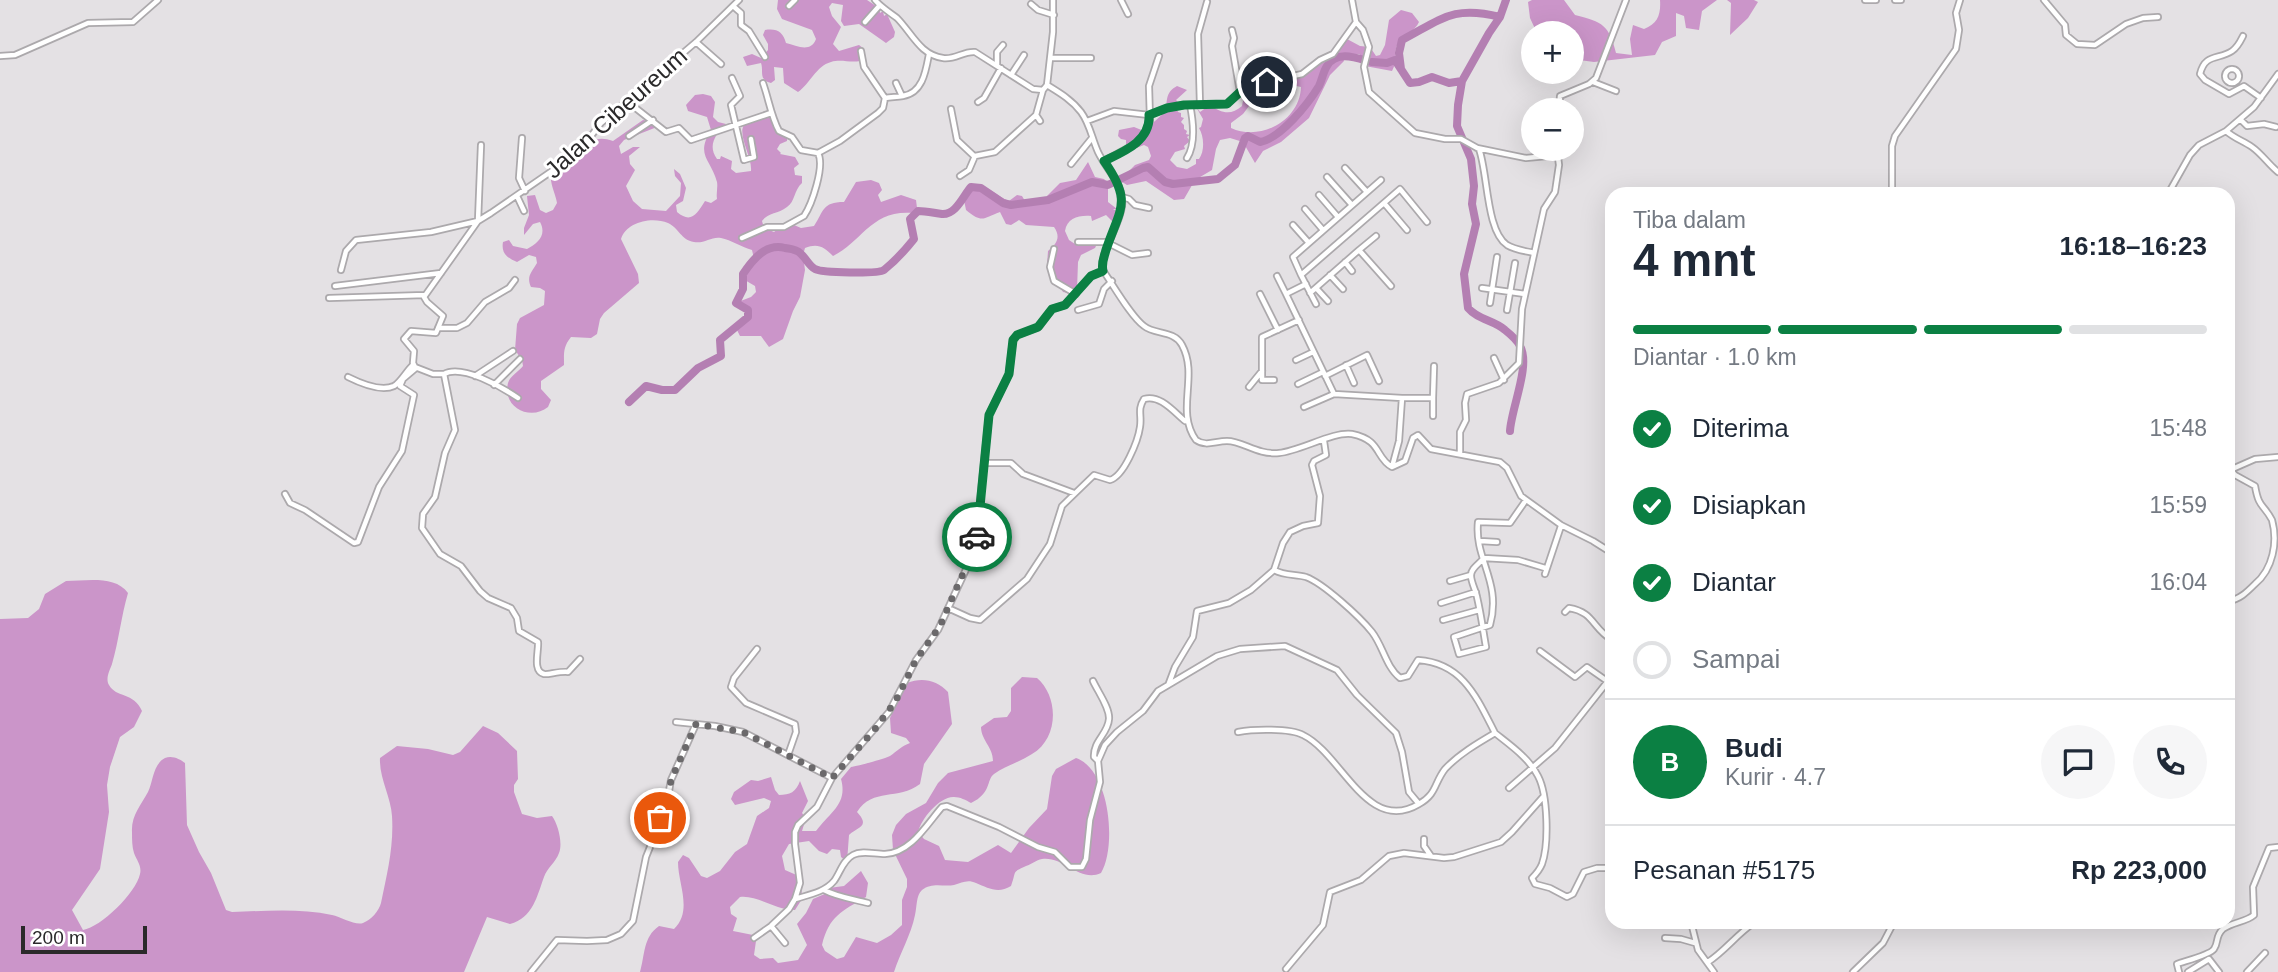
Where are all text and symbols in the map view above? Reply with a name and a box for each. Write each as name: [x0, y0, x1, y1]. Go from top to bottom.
map controls: [1521, 21, 1584, 161]
button: +: [1521, 21, 1584, 84]
street label: Jalan Cibeureum: [539, 42, 692, 183]
pin: [1237, 52, 1297, 112]
icon: home: [1248, 63, 1286, 101]
button: −: [1521, 98, 1584, 161]
text: Tiba dalam: [1633, 207, 1746, 233]
text: 16:18–16:23: [2060, 231, 2207, 261]
text: 4 mnt: [1633, 234, 1756, 286]
text: Diantar · 1.0 km: [1633, 344, 1797, 370]
icon: check: [1633, 410, 1671, 448]
text: Diterima: [1692, 413, 1789, 443]
text: 15:48: [2149, 415, 2207, 441]
icon: check: [1633, 487, 1671, 525]
text: Disiapkan: [1692, 490, 1806, 520]
text: 15:59: [2149, 492, 2207, 518]
courier: [942, 502, 1012, 572]
icon: car: [958, 518, 996, 556]
icon: check: [1633, 564, 1671, 602]
text: Diantar: [1692, 567, 1776, 597]
text: 16:04: [2149, 569, 2207, 595]
text: Sampai: [1692, 644, 1780, 674]
button: chat: [2041, 725, 2115, 799]
button: phone: [2133, 725, 2207, 799]
text: Budi: [1725, 733, 1783, 763]
text: B: [1661, 747, 1679, 777]
text: Kurir · 4.7: [1725, 764, 1826, 790]
pin: [630, 788, 690, 848]
icon: bag: [641, 799, 679, 837]
text: Pesanan #5175: [1633, 855, 1815, 885]
text: Rp 223,000: [2071, 855, 2207, 885]
scale bar: [21, 923, 147, 955]
text: 200 m: [32, 927, 85, 948]

